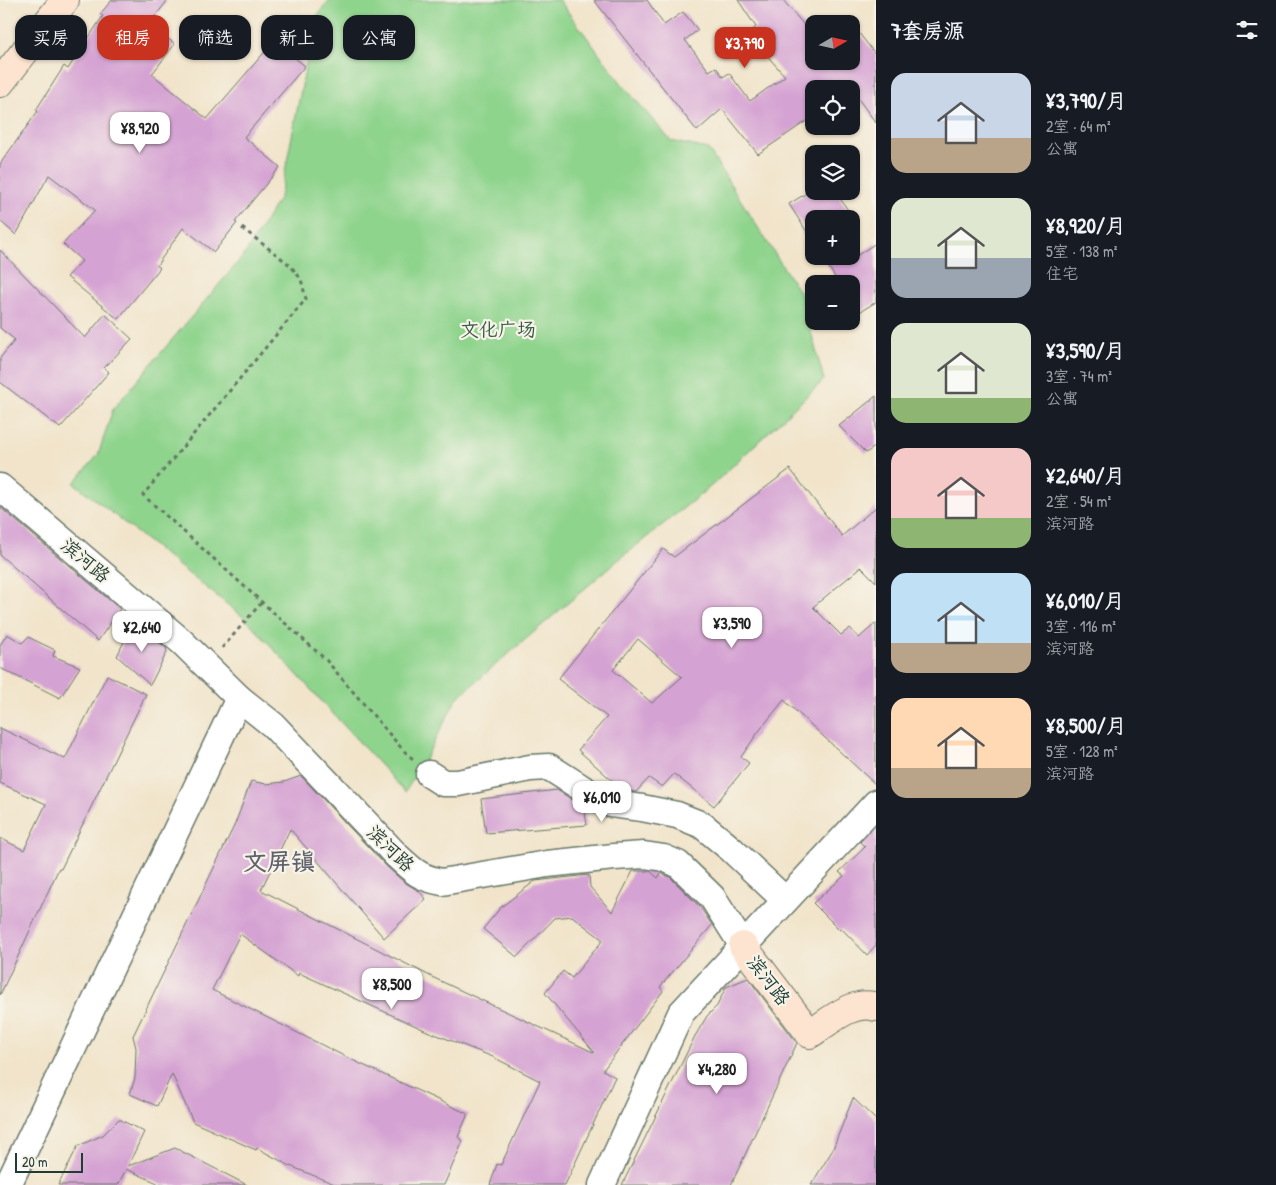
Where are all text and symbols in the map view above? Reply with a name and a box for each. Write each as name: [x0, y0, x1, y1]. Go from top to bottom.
chip: 买房: [15, 15, 87, 60]
chip: 租房: [97, 15, 169, 60]
chip: 筛选: [179, 15, 251, 60]
chip: 新上: [261, 15, 333, 60]
chip: 公寓: [343, 15, 415, 60]
north arrow: [805, 15, 860, 70]
map controls: [805, 15, 860, 330]
text: 7套房源: [891, 16, 964, 45]
icon: filters: [1233, 16, 1261, 44]
pin: ¥3,790: [704, 27, 786, 69]
text: ¥3,790: [726, 32, 764, 54]
button: locate: [805, 80, 860, 135]
text: ¥3,790/月: [1046, 86, 1127, 115]
icon: home: [931, 93, 991, 153]
pin: ¥8,920: [99, 112, 181, 154]
text: 2室 · 64 m²: [1046, 115, 1111, 137]
text: ¥8,920: [121, 117, 159, 139]
text: 公寓: [1046, 137, 1078, 159]
button: layers: [805, 145, 860, 200]
button: +: [805, 210, 860, 265]
text: ¥8,920/月: [1046, 211, 1126, 240]
icon: home: [931, 218, 991, 278]
text: 5室 · 138 m²: [1046, 240, 1117, 262]
text: 住宅: [1046, 262, 1078, 284]
button: −: [805, 275, 860, 330]
park label: 文化广场: [460, 316, 536, 342]
text: ¥3,590/月: [1046, 336, 1125, 365]
icon: home: [931, 343, 991, 403]
text: 3室 · 74 m²: [1046, 365, 1112, 387]
text: 公寓: [1046, 387, 1078, 409]
text: ¥2,640/月: [1046, 461, 1125, 490]
icon: home: [931, 468, 991, 528]
text: 2室 · 54 m²: [1046, 490, 1111, 512]
text: 滨河路: [1046, 512, 1094, 534]
street label: 滨河路: [56, 532, 116, 588]
text: ¥6,010/月: [1046, 586, 1125, 615]
icon: home: [931, 593, 991, 653]
pin: ¥3,590: [691, 606, 773, 649]
pin: ¥2,640: [101, 610, 183, 653]
text: ¥3,590: [713, 612, 751, 634]
text: 3室 · 116 m²: [1046, 615, 1116, 637]
text: ¥2,640: [123, 616, 161, 638]
text: 滨河路: [1046, 637, 1094, 659]
text: ¥8,500/月: [1046, 711, 1127, 740]
icon: home: [931, 718, 991, 778]
text: 5室 · 128 m²: [1046, 740, 1118, 762]
text: 滨河路: [1046, 762, 1094, 784]
pin: ¥6,010: [561, 780, 643, 823]
text: ¥6,010: [583, 786, 621, 808]
street label: 滨河路: [361, 819, 421, 877]
district label: 文屏镇: [243, 845, 315, 877]
street label: 滨河路: [741, 949, 797, 1011]
pin: ¥8,500: [351, 968, 433, 1010]
text: ¥8,500: [373, 973, 411, 995]
pin: ¥4,280: [676, 1052, 758, 1095]
text: ¥4,280: [698, 1058, 736, 1080]
scale bar: [15, 1150, 82, 1173]
text: 20 m: [22, 1152, 48, 1171]

